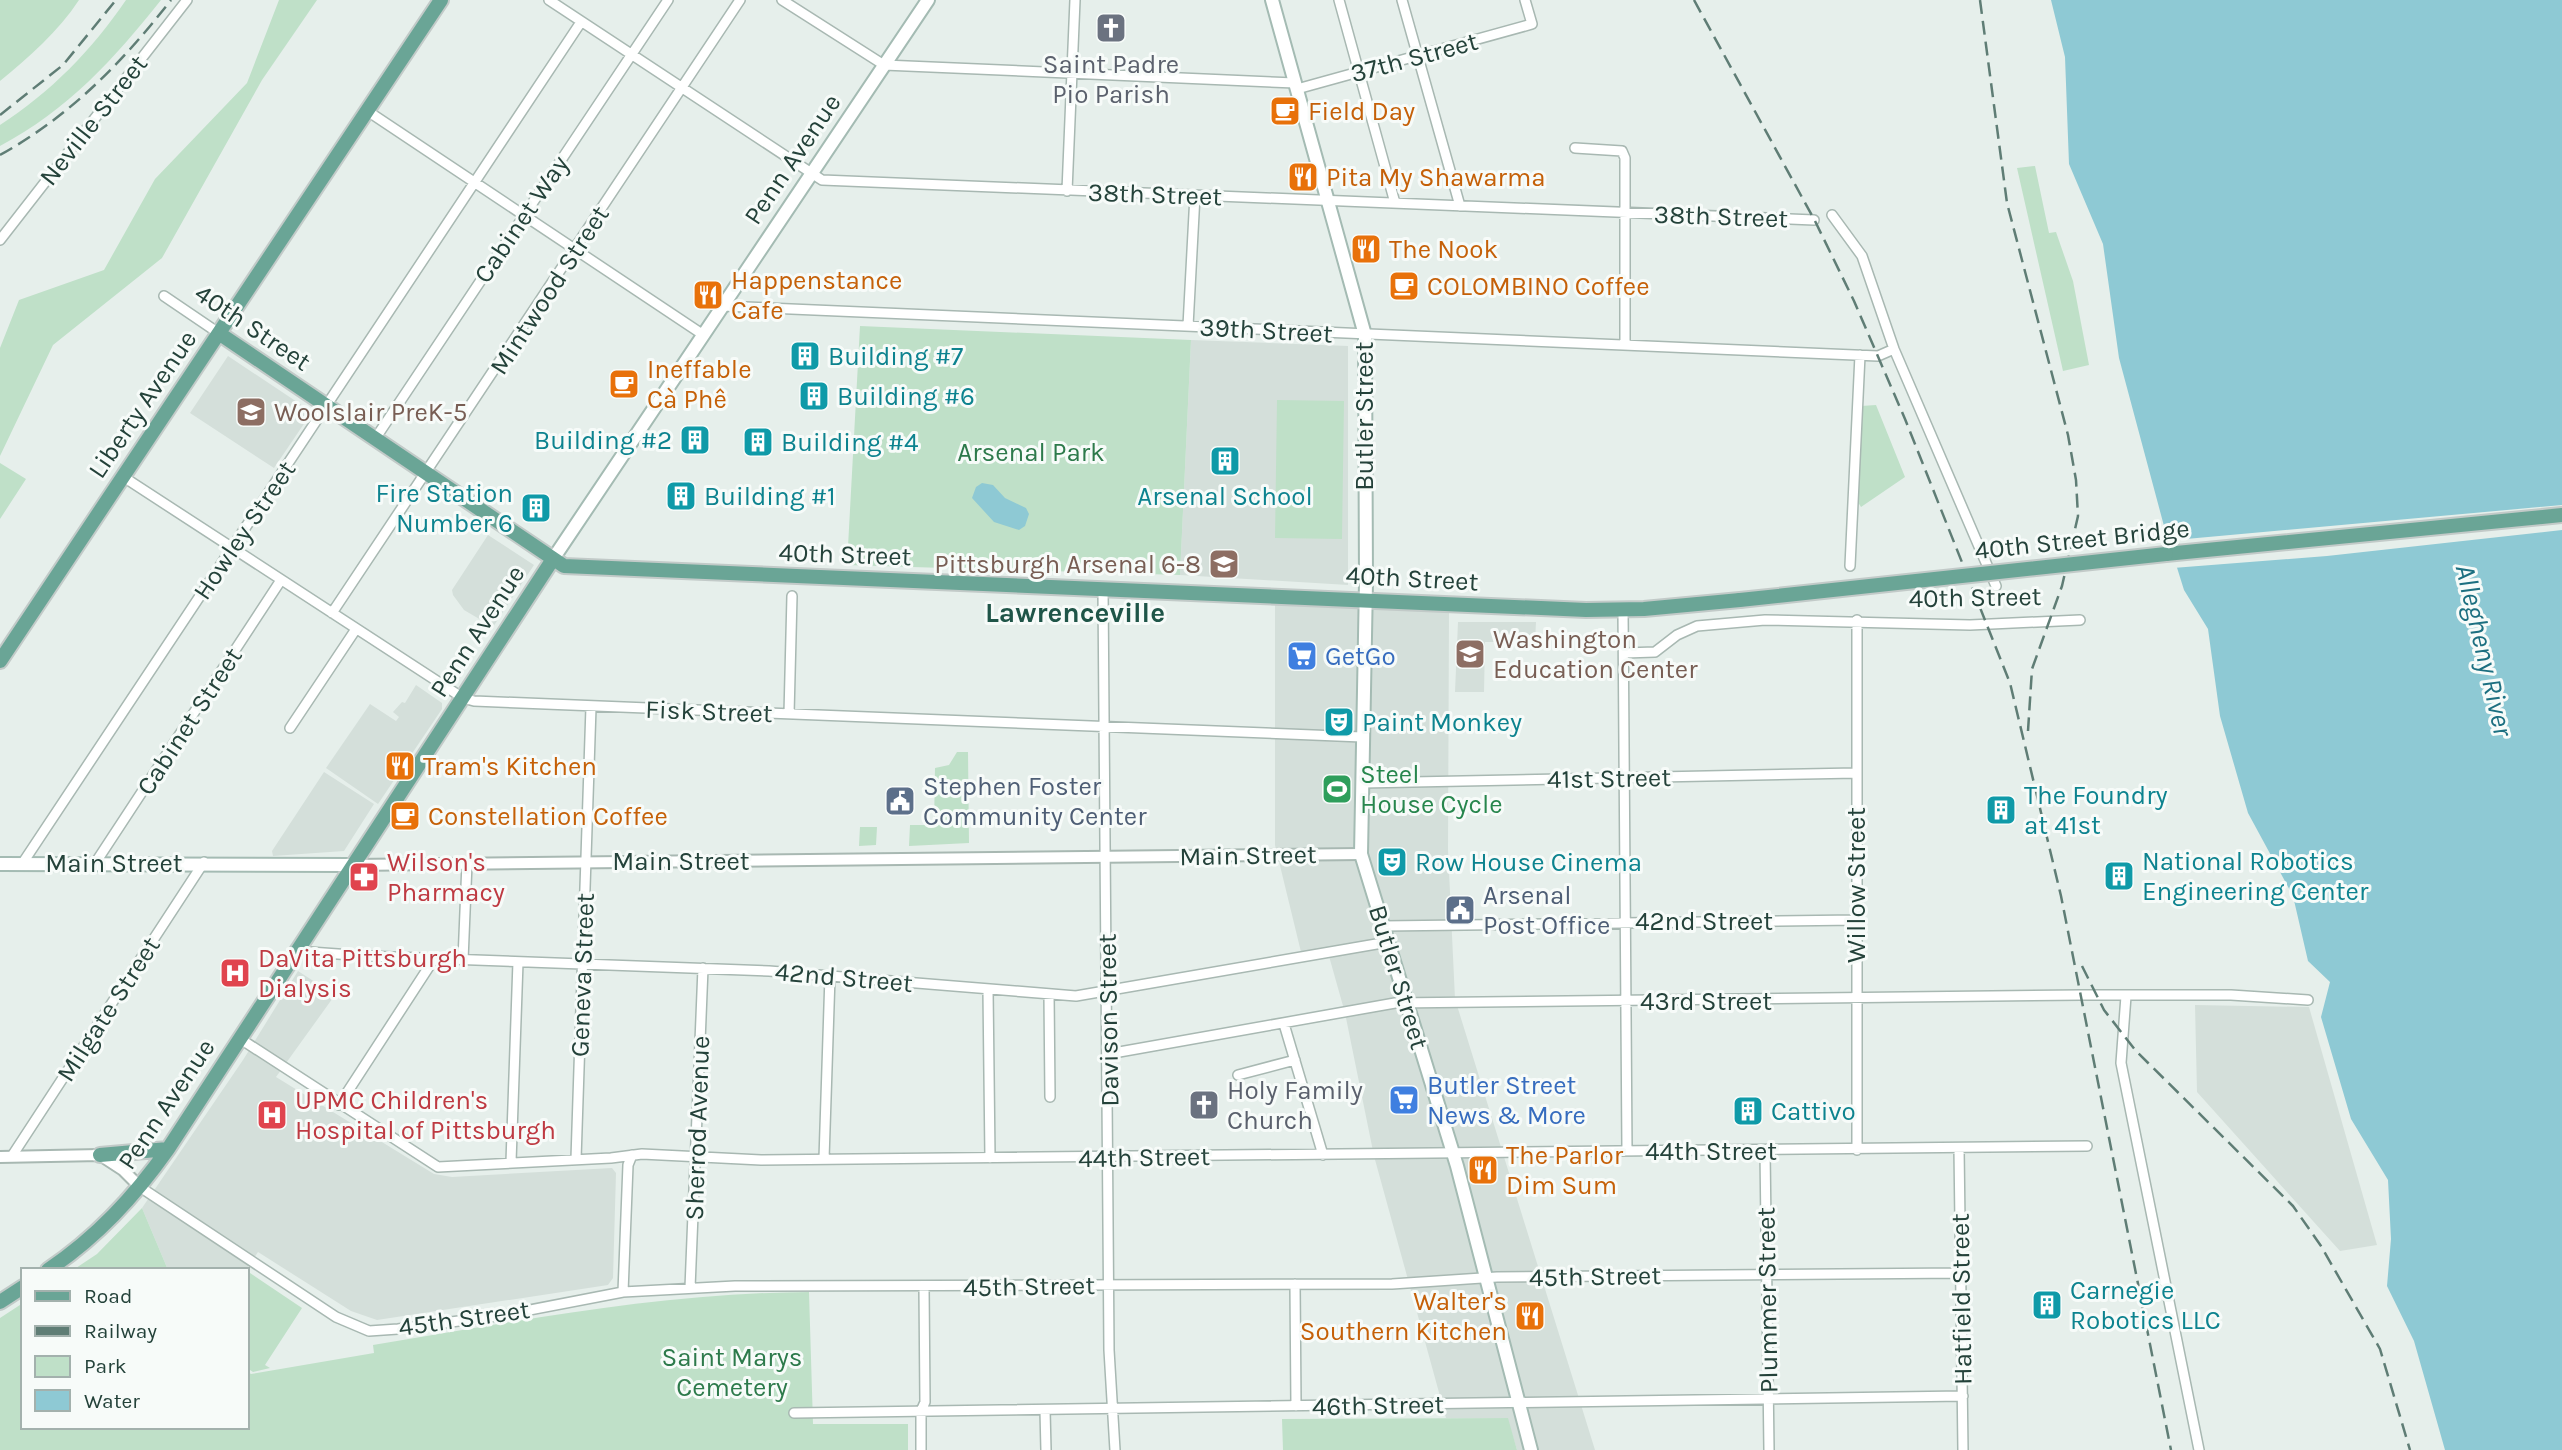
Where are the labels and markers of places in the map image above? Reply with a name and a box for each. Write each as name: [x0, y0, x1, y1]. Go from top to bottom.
church icon: Saint Padre Pio Parish: [1094, 11, 1128, 45]
place label: Saint Padre Pio Parish: [1043, 49, 1179, 110]
cafe icon: Field Day: [1268, 94, 1302, 128]
place label: Field Day: [1308, 96, 1415, 127]
restaurant icon: Pita My Shawarma: [1286, 160, 1320, 194]
place label: Pita My Shawarma: [1326, 162, 1546, 193]
restaurant icon: The Nook: [1349, 232, 1383, 266]
place label: The Nook: [1389, 234, 1498, 265]
place label: Happenstance Cafe: [731, 265, 902, 326]
cafe icon: COLOMBINO Coffee: [1387, 269, 1421, 303]
place label: COLOMBINO Coffee: [1427, 271, 1650, 302]
restaurant icon: Happenstance Cafe: [691, 278, 725, 312]
building icon: Building #7: [788, 339, 822, 373]
place label: Building #7: [828, 341, 963, 372]
place label: Ineffable Cà Phê: [647, 354, 751, 415]
cafe icon: Ineffable Cà Phê: [607, 367, 641, 401]
building icon: Building #6: [797, 379, 831, 413]
place label: Building #6: [837, 381, 975, 412]
school or university icon: Woolslair PreK-5: [234, 395, 268, 429]
place label: Woolslair PreK-5: [274, 397, 467, 428]
building icon: Building #2: [678, 423, 712, 457]
place label: Building #2: [534, 425, 672, 456]
building icon: Building #4: [741, 425, 775, 459]
place label: Building #4: [781, 427, 918, 458]
building icon: Arsenal School: [1208, 444, 1242, 478]
place label: Fire Station Number 6: [375, 478, 513, 539]
building icon: Building #1: [664, 479, 698, 513]
place label: Building #1: [704, 481, 835, 512]
place label: Arsenal School: [1137, 481, 1313, 512]
building icon: Fire Station Number 6: [519, 491, 553, 525]
school or university icon: Pittsburgh Arsenal 6-8: [1207, 547, 1241, 581]
place label: Pittsburgh Arsenal 6-8: [934, 549, 1201, 580]
place label: Washington Education Center: [1493, 624, 1698, 685]
school or university icon: Washington Education Center: [1453, 637, 1487, 671]
supermarket icon: GetGo: [1285, 639, 1319, 673]
place label: GetGo: [1325, 641, 1396, 672]
theatre icon: Paint Monkey: [1322, 705, 1356, 739]
place label: Paint Monkey: [1362, 707, 1522, 738]
restaurant icon: Tram's Kitchen: [383, 749, 417, 783]
place label: Tram's Kitchen: [423, 751, 597, 782]
place label: Steel House Cycle: [1360, 759, 1503, 820]
place label: Stephen Foster Community Center: [923, 771, 1147, 832]
sports icon: Steel House Cycle: [1320, 772, 1354, 806]
place label: The Foundry at 41st: [2024, 780, 2168, 841]
public building icon: Stephen Foster Community Center: [883, 784, 917, 818]
building icon: The Foundry at 41st: [1984, 793, 2018, 827]
cafe icon: Constellation Coffee: [388, 799, 422, 833]
place label: Constellation Coffee: [428, 801, 668, 832]
theatre icon: Row House Cinema: [1375, 845, 1409, 879]
place label: National Robotics Engineering Center: [2142, 846, 2369, 907]
place label: Wilson's Pharmacy: [387, 847, 505, 908]
place label: Row House Cinema: [1415, 847, 1642, 878]
building icon: National Robotics Engineering Center: [2102, 859, 2136, 893]
pharmacy icon: Wilson's Pharmacy: [347, 860, 381, 894]
place label: Arsenal Post Office: [1483, 880, 1610, 941]
public building icon: Arsenal Post Office: [1443, 893, 1477, 927]
place label: DaVita Pittsburgh Dialysis: [258, 943, 467, 1004]
hospital icon: DaVita Pittsburgh Dialysis: [218, 956, 252, 990]
place label: Butler Street News & More: [1427, 1070, 1586, 1131]
place label: Holy Family Church: [1227, 1075, 1363, 1136]
supermarket icon: Butler Street News & More: [1387, 1083, 1421, 1117]
place label: UPMC Children's Hospital of Pittsburgh: [295, 1085, 556, 1146]
church icon: Holy Family Church: [1187, 1088, 1221, 1122]
building icon: Cattivo: [1731, 1094, 1765, 1128]
place label: Cattivo: [1771, 1096, 1856, 1127]
hospital icon: UPMC Children's Hospital of Pittsburgh: [255, 1098, 289, 1132]
place label: The Parlor Dim Sum: [1506, 1140, 1624, 1201]
restaurant icon: The Parlor Dim Sum: [1466, 1153, 1500, 1187]
place label: Carnegie Robotics LLC: [2070, 1275, 2221, 1336]
place label: Walter's Southern Kitchen: [1300, 1286, 1507, 1347]
building icon: Carnegie Robotics LLC: [2030, 1288, 2064, 1322]
restaurant icon: Walter's Southern Kitchen: [1513, 1299, 1547, 1333]

